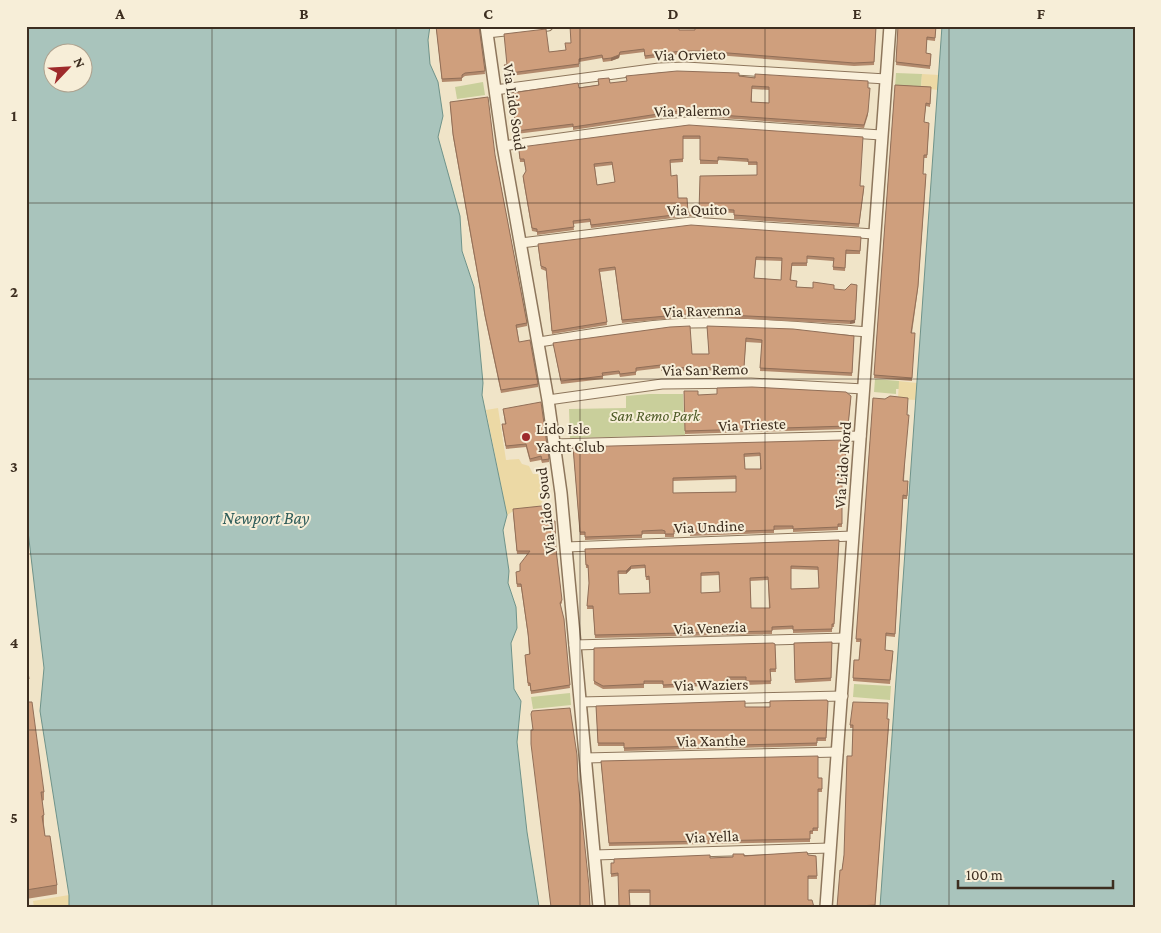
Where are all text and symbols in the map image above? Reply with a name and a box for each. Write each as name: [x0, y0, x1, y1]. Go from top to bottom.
text: A: [114, 5, 125, 22]
text: B: [299, 5, 309, 22]
text: C: [483, 5, 493, 22]
text: D: [667, 5, 679, 22]
text: E: [852, 5, 862, 22]
text: F: [1037, 5, 1046, 22]
north arrow: [42, 42, 92, 92]
street label: Via Orvieto: [654, 45, 726, 64]
text: N: [71, 55, 89, 71]
street label: Via Lido Soud: [500, 63, 529, 152]
street label: Via Palermo: [654, 101, 730, 120]
text: 1: [11, 107, 17, 124]
street label: Via Quito: [667, 200, 727, 219]
text: 2: [10, 283, 18, 300]
street label: Via Ravenna: [663, 301, 742, 320]
street label: Via San Remo: [662, 360, 748, 379]
park label: San Remo Park: [610, 407, 701, 424]
street label: Via Trieste: [718, 415, 786, 434]
place label: Lido Isle Yacht Club: [536, 420, 605, 455]
street label: Via Lido Nord: [831, 420, 854, 509]
marker: Lido Isle Yacht Club: [520, 431, 532, 443]
text: 3: [10, 458, 18, 475]
street label: Via Lido Soud: [532, 466, 559, 555]
water label: Newport Bay: [222, 508, 310, 528]
street label: Via Undine: [673, 517, 745, 536]
street label: Via Venezia: [673, 618, 747, 637]
text: 4: [10, 634, 19, 651]
street label: Via Waziers: [674, 675, 749, 694]
street label: Via Xanthe: [676, 731, 746, 750]
text: 5: [10, 809, 18, 826]
street label: Via Yella: [685, 827, 740, 846]
scale bar: [958, 858, 1114, 890]
text: 100 m: [966, 867, 1003, 883]

